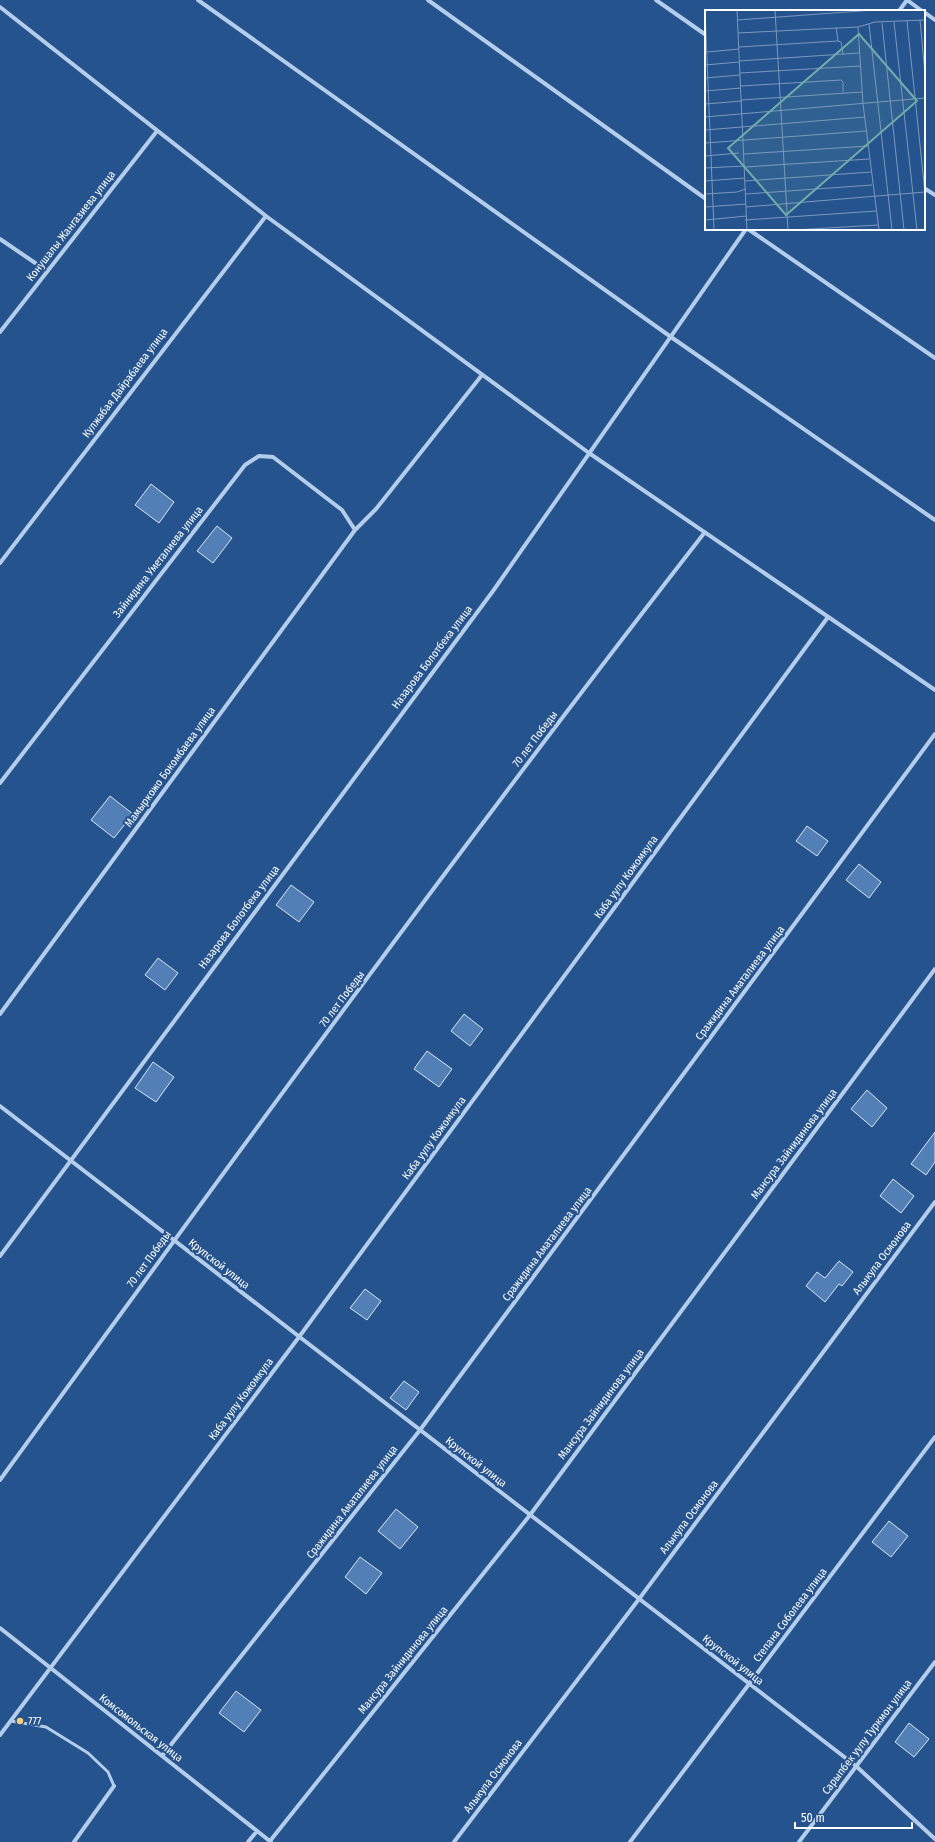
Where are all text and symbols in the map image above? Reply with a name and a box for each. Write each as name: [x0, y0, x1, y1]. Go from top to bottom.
inset map: [705, 10, 925, 230]
street label: Конушалы Жангазиева улица: [24, 168, 118, 284]
street label: Кулжабая Дайрабаева улица: [80, 326, 170, 440]
street label: Зайнидина Уметалиева улица: [110, 504, 206, 620]
street label: Назарова Болотбека улица: [389, 603, 475, 711]
street label: Мамыркожо Бокомбаева улица: [122, 704, 218, 830]
street label: 70 лет Победы: [510, 708, 560, 770]
street label: Каба уулу Кожомкула: [592, 833, 660, 921]
street label: Назарова Болотбека улица: [196, 863, 282, 971]
street label: Сражидина Аматалиева улица: [693, 923, 787, 1043]
street label: 70 лет Победы: [317, 968, 367, 1030]
street label: Мансура Зайнидинова улица: [748, 1086, 840, 1202]
street label: Каба уулу Кожомкула: [400, 1094, 468, 1182]
street label: Сражидина Аматалиева улица: [500, 1184, 594, 1304]
street label: Алыкула Осмонова: [850, 1219, 914, 1297]
street label: 70 лет Победы: [124, 1228, 174, 1290]
street label: Крупской улица: [186, 1236, 252, 1292]
street label: Мансура Зайнидинова улица: [555, 1346, 647, 1462]
street label: Каба уулу Кожомкула: [206, 1355, 276, 1443]
street label: Крупской улица: [443, 1434, 509, 1490]
street label: Сражидина Аматалиева улица: [304, 1443, 400, 1561]
street label: Алыкула Осмонова: [657, 1478, 721, 1556]
street label: Степана Соболева улица: [750, 1565, 830, 1665]
street label: Мансура Зайнидинова улица: [356, 1604, 450, 1716]
street label: Крупской улица: [700, 1632, 766, 1688]
street label: Сарыпбек уулу Туркмон улица: [819, 1677, 915, 1797]
street label: Комсомольская улица: [97, 1691, 185, 1765]
place label: 777: [28, 1715, 42, 1728]
marker: 777: [15, 1716, 25, 1726]
street label: Алыкула Осмонова: [461, 1737, 525, 1815]
scale bar: [795, 1804, 912, 1830]
text: 50 m: [801, 1811, 825, 1825]

